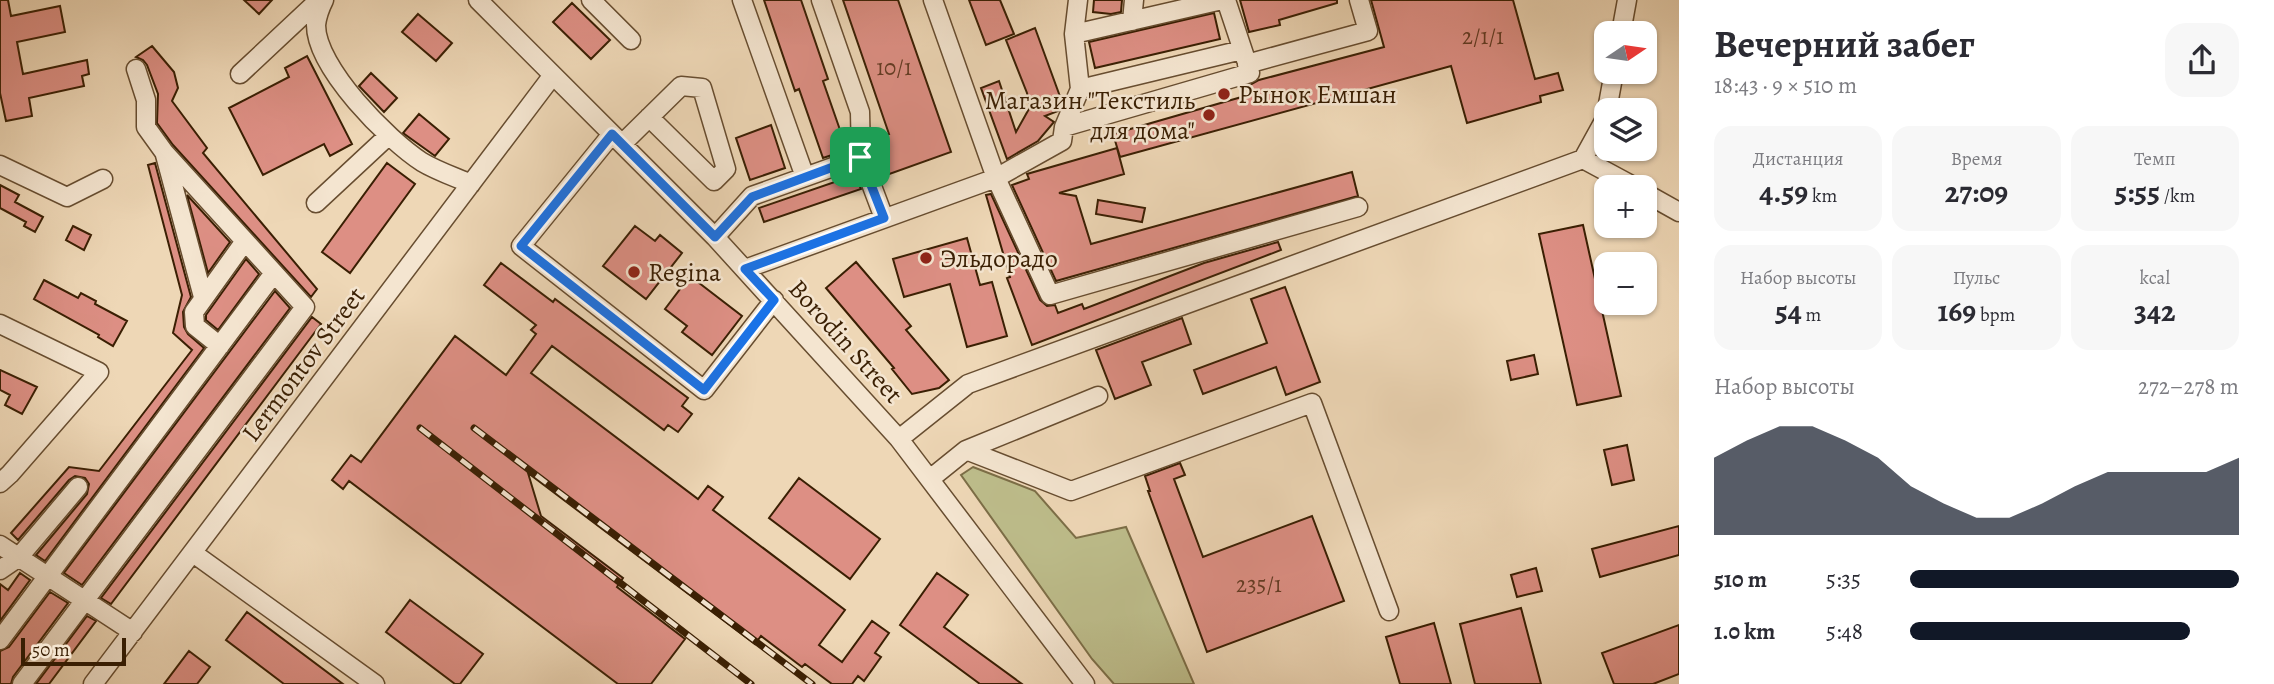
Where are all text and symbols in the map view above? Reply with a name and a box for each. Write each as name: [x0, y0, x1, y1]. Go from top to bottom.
text: Вечерний забег: [1714, 18, 1975, 70]
house number: 2/1/1: [1462, 21, 1504, 52]
north arrow: [1594, 21, 1657, 84]
map controls: [1594, 21, 1657, 315]
button: share: [2165, 23, 2239, 97]
house number: 10/1: [876, 52, 912, 83]
text: 18:43 · 9 × 510 m: [1714, 70, 1857, 101]
place label: Рынок Емшан: [1238, 77, 1397, 112]
place label: Магазин "Текстиль для дома": [985, 83, 1195, 148]
marker: Рынок Емшан: [1216, 86, 1232, 102]
button: layers: [1594, 98, 1657, 161]
marker: Магазин "Текстиль для дома": [1201, 107, 1217, 123]
pin: [830, 127, 890, 187]
icon: arrive: [841, 138, 879, 176]
text: Дистанция: [1753, 146, 1843, 172]
text: Время: [1951, 146, 2002, 172]
text: Темп: [2134, 146, 2176, 172]
text: 4.59: [1759, 172, 1808, 212]
text: 27:09: [1945, 172, 2008, 212]
text: 5:55: [2114, 172, 2160, 212]
button: +: [1594, 175, 1657, 238]
text: km: [1808, 183, 1837, 209]
text: /km: [2160, 183, 2195, 209]
place label: Эльдорадо: [940, 241, 1058, 276]
marker: Эльдорадо: [918, 250, 934, 266]
button: −: [1594, 252, 1657, 315]
place label: Regina: [648, 255, 721, 290]
marker: Regina: [626, 264, 642, 280]
text: Набор высоты: [1740, 265, 1856, 291]
text: Пульс: [1953, 265, 2000, 291]
text: kcal: [2140, 265, 2170, 291]
street label: Borodin Street: [781, 272, 911, 411]
street label: Lermontov Street: [234, 279, 373, 449]
text: 54: [1775, 291, 1802, 331]
text: 169: [1938, 291, 1976, 331]
text: 342: [2134, 291, 2176, 331]
text: m: [1802, 302, 1821, 328]
text: bpm: [1976, 302, 2015, 328]
text: Набор высоты: [1714, 371, 1855, 402]
text: 272–278 m: [2138, 371, 2239, 402]
text: 510 m: [1714, 564, 1767, 595]
text: 5:35: [1826, 564, 1861, 595]
house number: 235/1: [1236, 569, 1282, 600]
text: 1.0 km: [1714, 616, 1775, 647]
text: 5:48: [1826, 616, 1863, 647]
scale bar: [21, 635, 126, 667]
text: 50 m: [32, 637, 70, 663]

